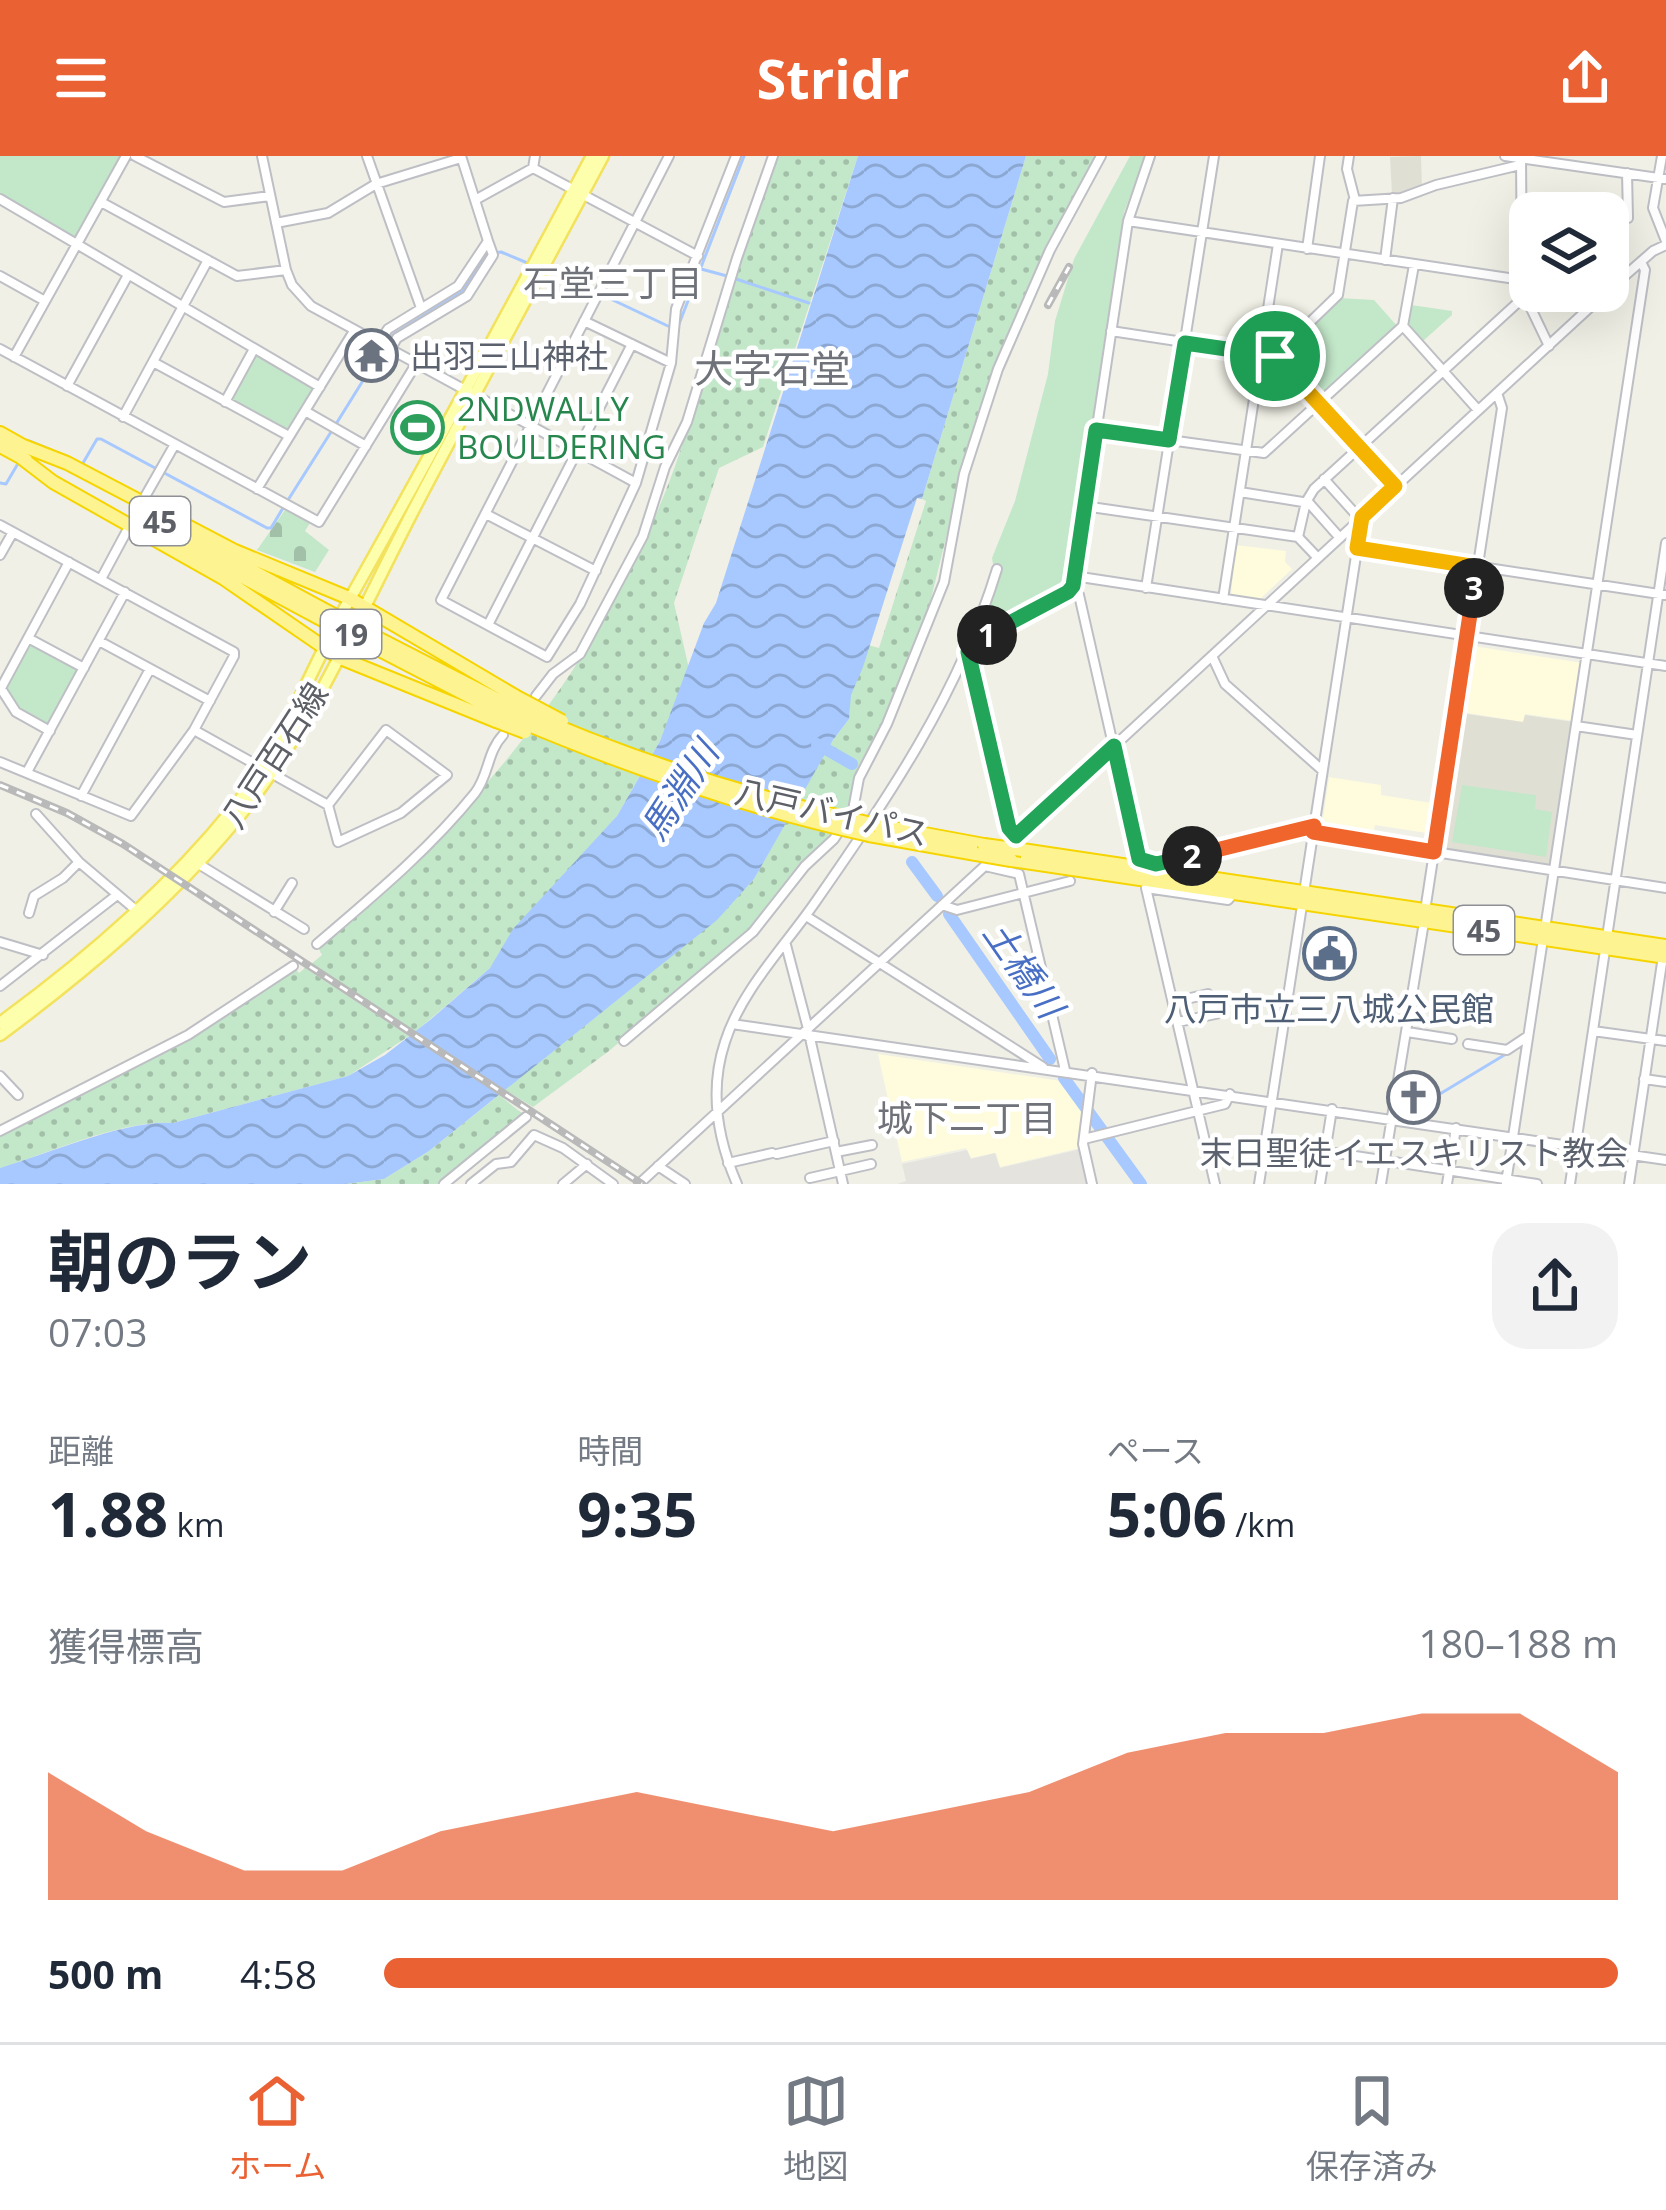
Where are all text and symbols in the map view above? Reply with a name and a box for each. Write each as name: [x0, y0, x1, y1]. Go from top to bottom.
text: Stridr: [757, 41, 909, 115]
icon: menu: [48, 45, 114, 111]
icon: share: [1552, 45, 1618, 111]
map controls: [1509, 192, 1629, 312]
button: layers: [1509, 192, 1629, 312]
district label: 石堂三丁目: [523, 258, 703, 307]
pin: [1224, 305, 1326, 407]
icon: arrive: [1242, 323, 1308, 389]
temple icon: 出羽三山神社: [343, 327, 399, 383]
place label: 出羽三山神社: [410, 333, 608, 378]
district label: 大字石堂: [694, 341, 850, 394]
place label: 2NDWALLY BOULDERING: [457, 386, 666, 469]
sports icon: 2NDWALLY BOULDERING: [390, 399, 446, 455]
road number: 45: [130, 497, 190, 545]
pin: 3: [1444, 558, 1504, 618]
text: 3: [1465, 565, 1483, 610]
pin: 1: [957, 605, 1017, 665]
road number: 19: [321, 610, 381, 658]
text: 1: [978, 612, 996, 657]
street label: 八戸百石線: [210, 674, 338, 836]
water label: 馬淵川: [629, 728, 731, 849]
street label: 八戸バイパス: [731, 768, 933, 856]
pin: 2: [1162, 826, 1222, 886]
text: 2: [1183, 833, 1201, 878]
road number: 45: [1454, 906, 1514, 954]
water label: 土橋川: [973, 911, 1077, 1031]
public building icon: 八戸市立三八城公民館: [1301, 926, 1357, 982]
place label: 八戸市立三八城公民館: [1164, 986, 1494, 1031]
church icon: 末日聖徒イエスキリスト教会: [1386, 1070, 1442, 1126]
district label: 城下二丁目: [877, 1093, 1057, 1142]
place label: 末日聖徒イエスキリスト教会: [1200, 1130, 1628, 1175]
text: 朝のラン: [48, 1215, 312, 1305]
button: share: [1492, 1223, 1618, 1349]
text: 07:03: [48, 1305, 147, 1358]
text: 距離: [48, 1428, 114, 1473]
text: 時間: [577, 1428, 643, 1473]
text: ペース: [1107, 1428, 1204, 1473]
text: 1.88: [48, 1473, 168, 1555]
text: 9:35: [577, 1473, 697, 1555]
text: 5:06: [1107, 1473, 1227, 1555]
text: km: [168, 1502, 225, 1547]
text: /km: [1227, 1502, 1295, 1547]
text: 180–188 m: [1418, 1616, 1618, 1669]
text: 獲得標高: [48, 1619, 204, 1672]
text: 500 m: [48, 1947, 163, 2000]
text: 4:58: [240, 1947, 317, 2000]
tab: ホーム: [228, 2068, 326, 2188]
tab: 地図: [783, 2068, 849, 2188]
tab: 保存済み: [1306, 2068, 1438, 2188]

